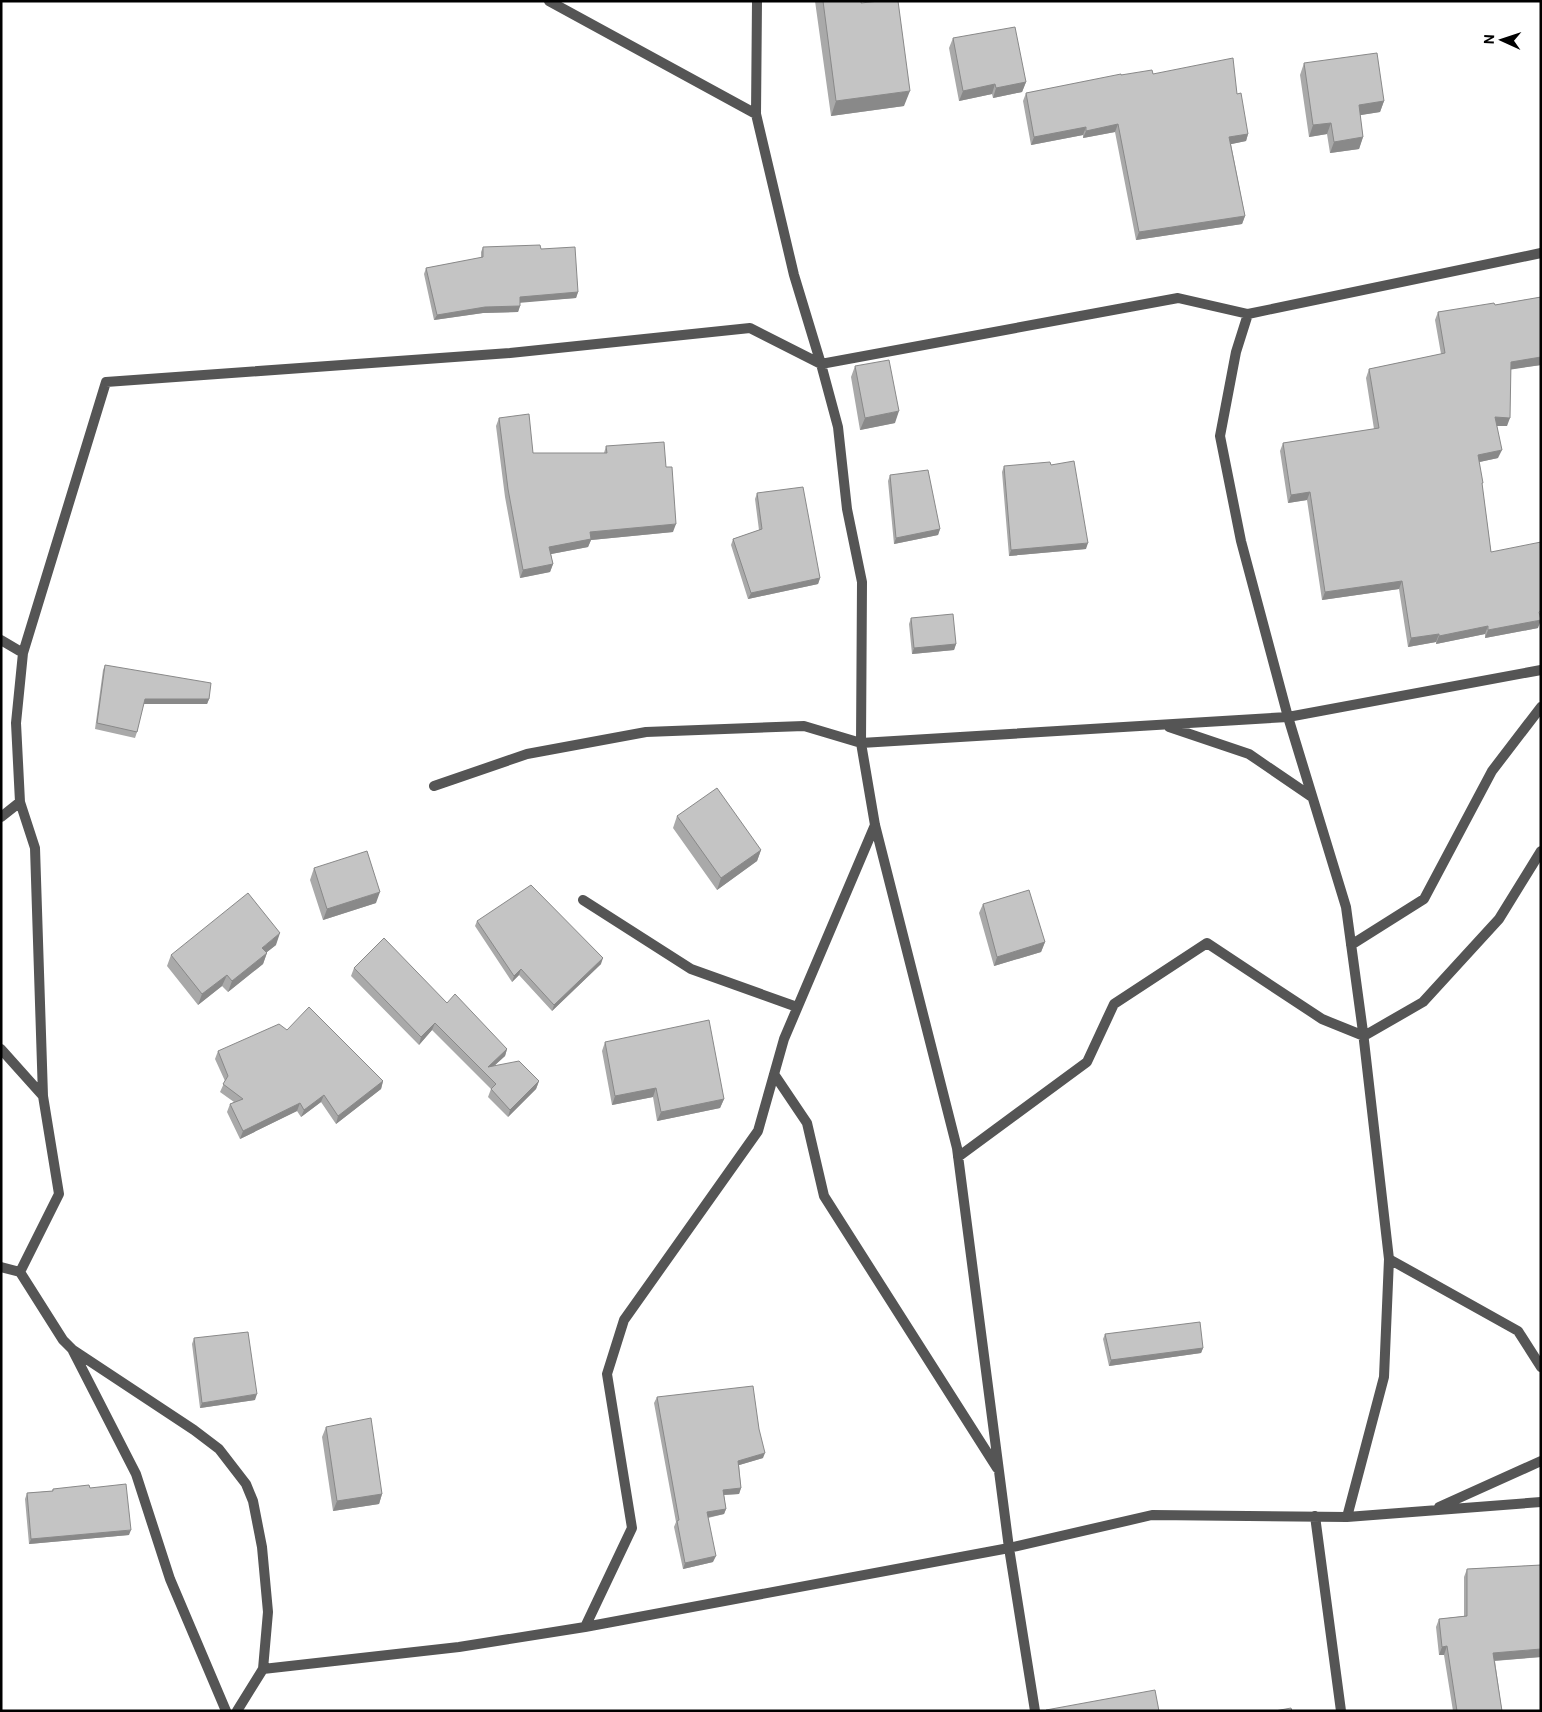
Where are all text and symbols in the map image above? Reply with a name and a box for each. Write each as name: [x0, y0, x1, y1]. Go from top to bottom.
north arrow: [1477, 15, 1527, 65]
text: N: [1481, 34, 1497, 45]

